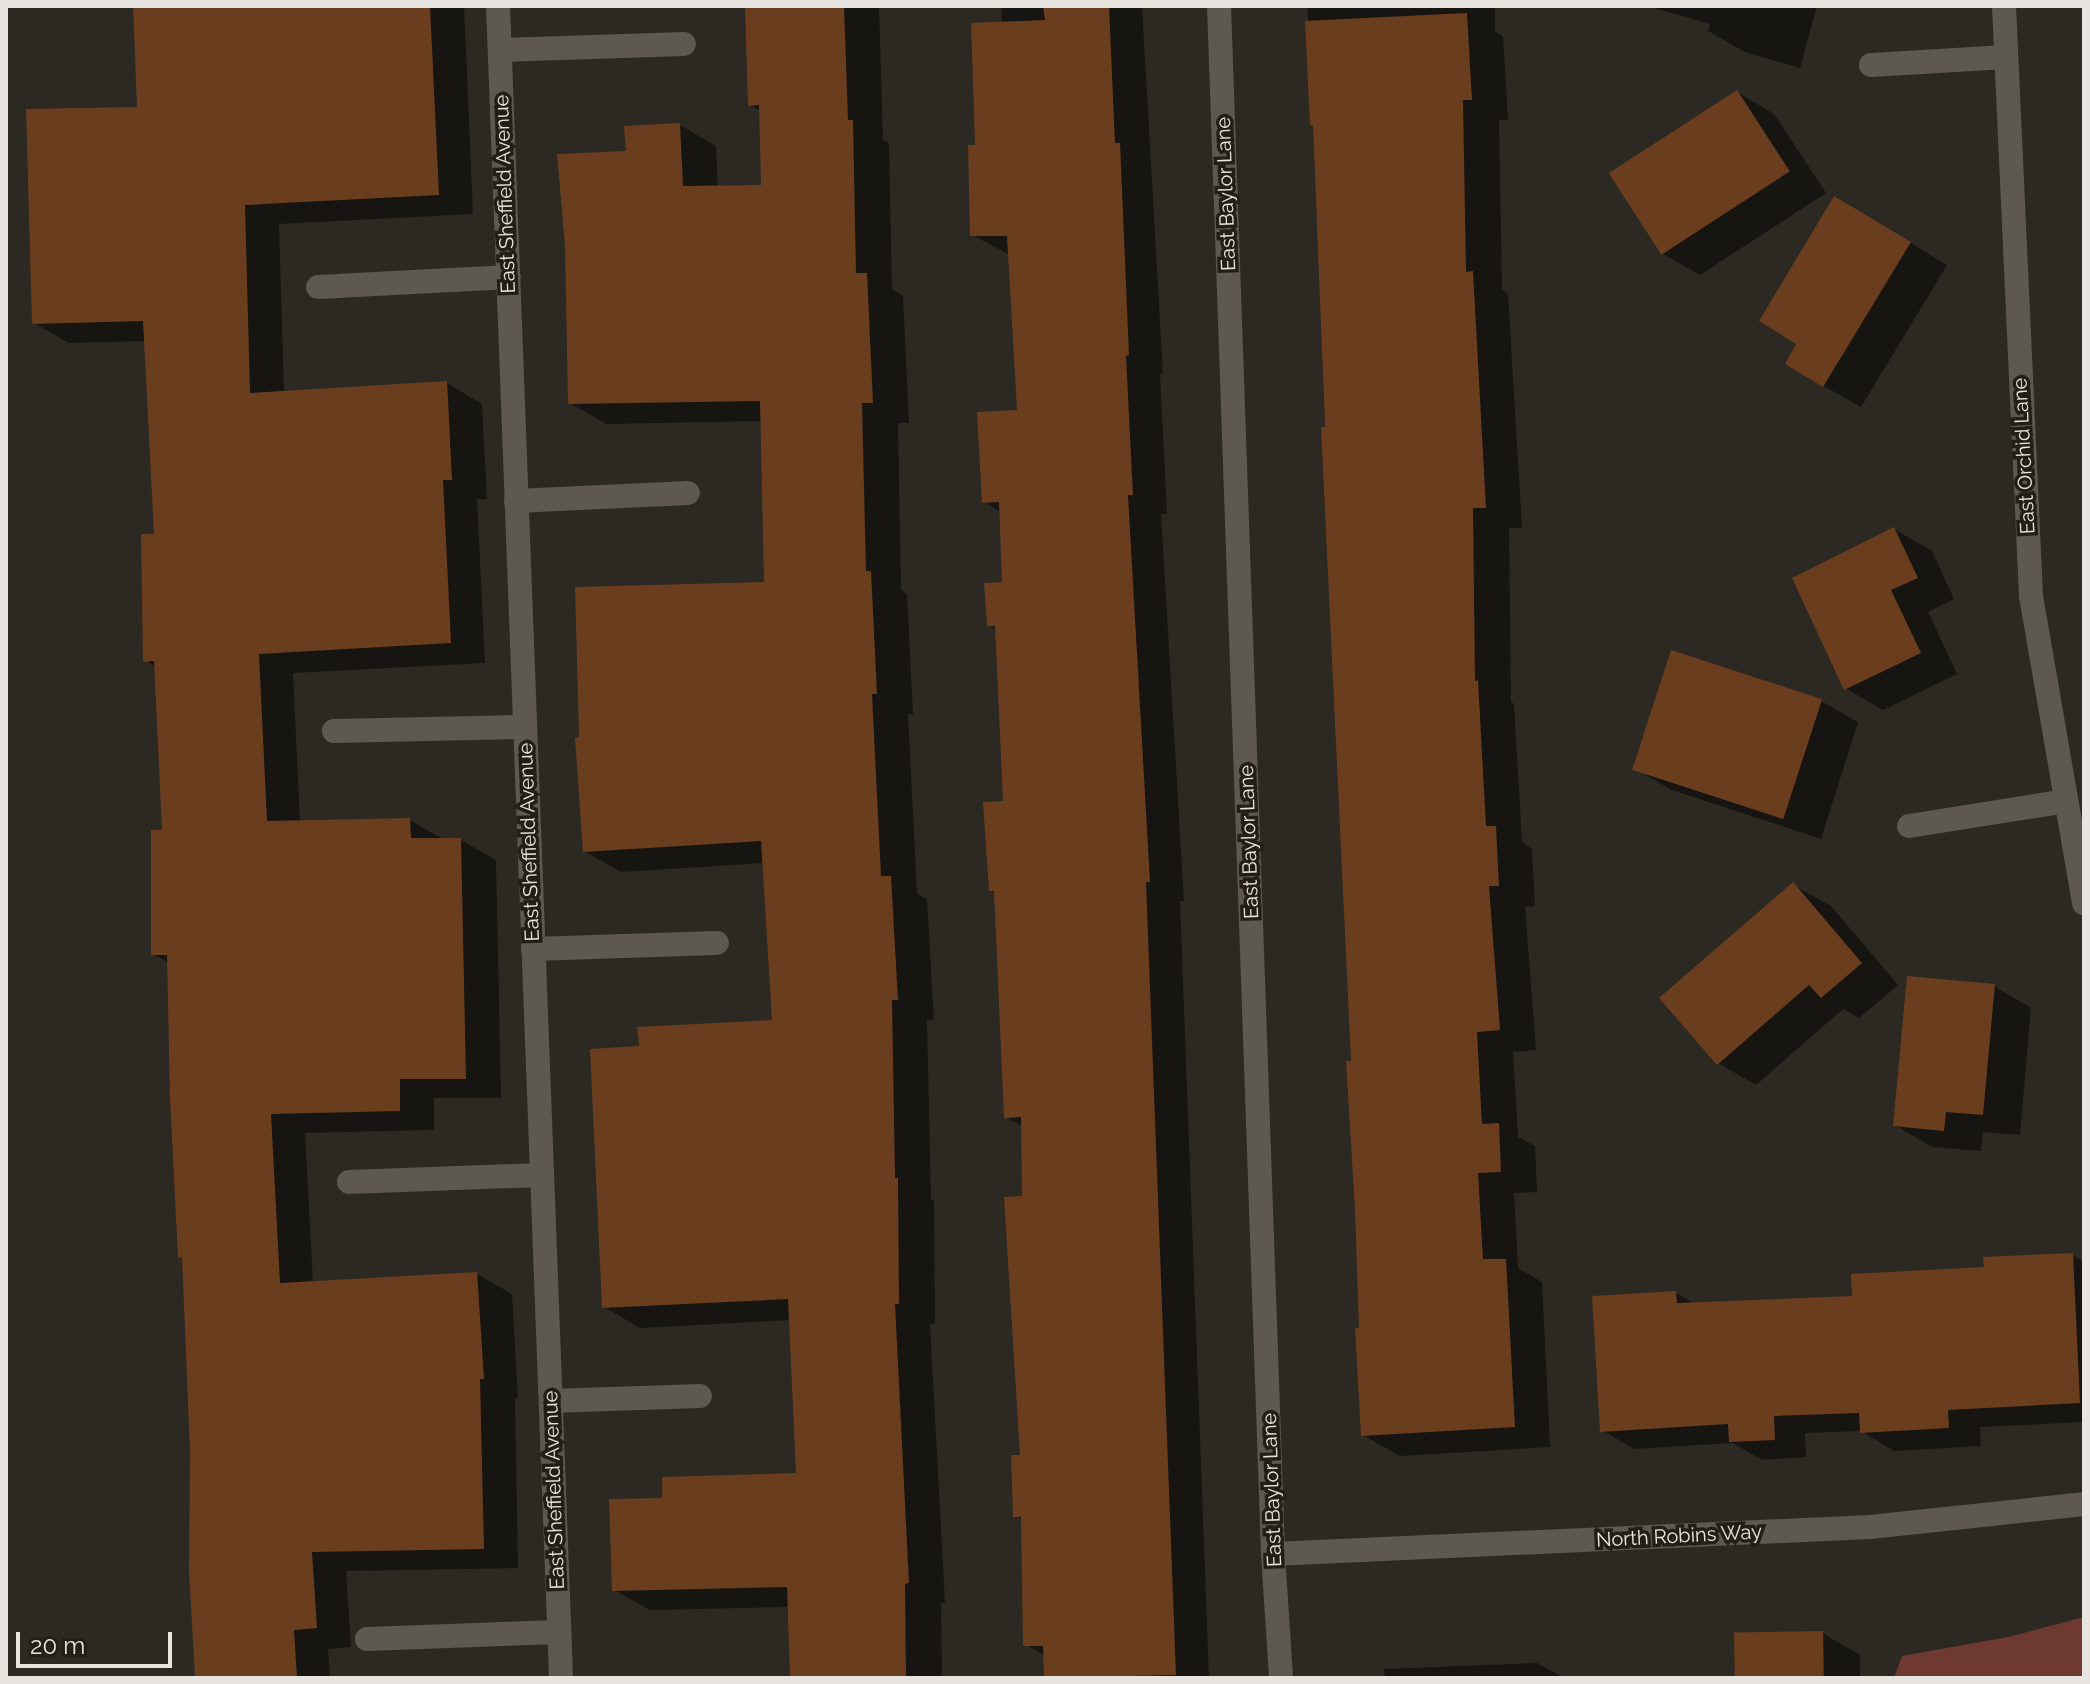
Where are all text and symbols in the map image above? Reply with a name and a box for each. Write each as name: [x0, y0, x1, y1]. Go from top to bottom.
street label: East Sheffield Avenue: [490, 94, 520, 294]
street label: East Baylor Lane: [1211, 116, 1241, 272]
street label: East Orchid Lane: [2008, 377, 2040, 535]
street label: East Sheffield Avenue: [514, 742, 544, 942]
street label: East Baylor Lane: [1234, 764, 1264, 920]
street label: East Sheffield Avenue: [539, 1390, 569, 1590]
street label: East Baylor Lane: [1257, 1412, 1287, 1568]
street label: North Robins Way: [1595, 1520, 1763, 1552]
scale bar: [20, 1616, 176, 1666]
text: 20 m: [30, 1631, 85, 1660]

